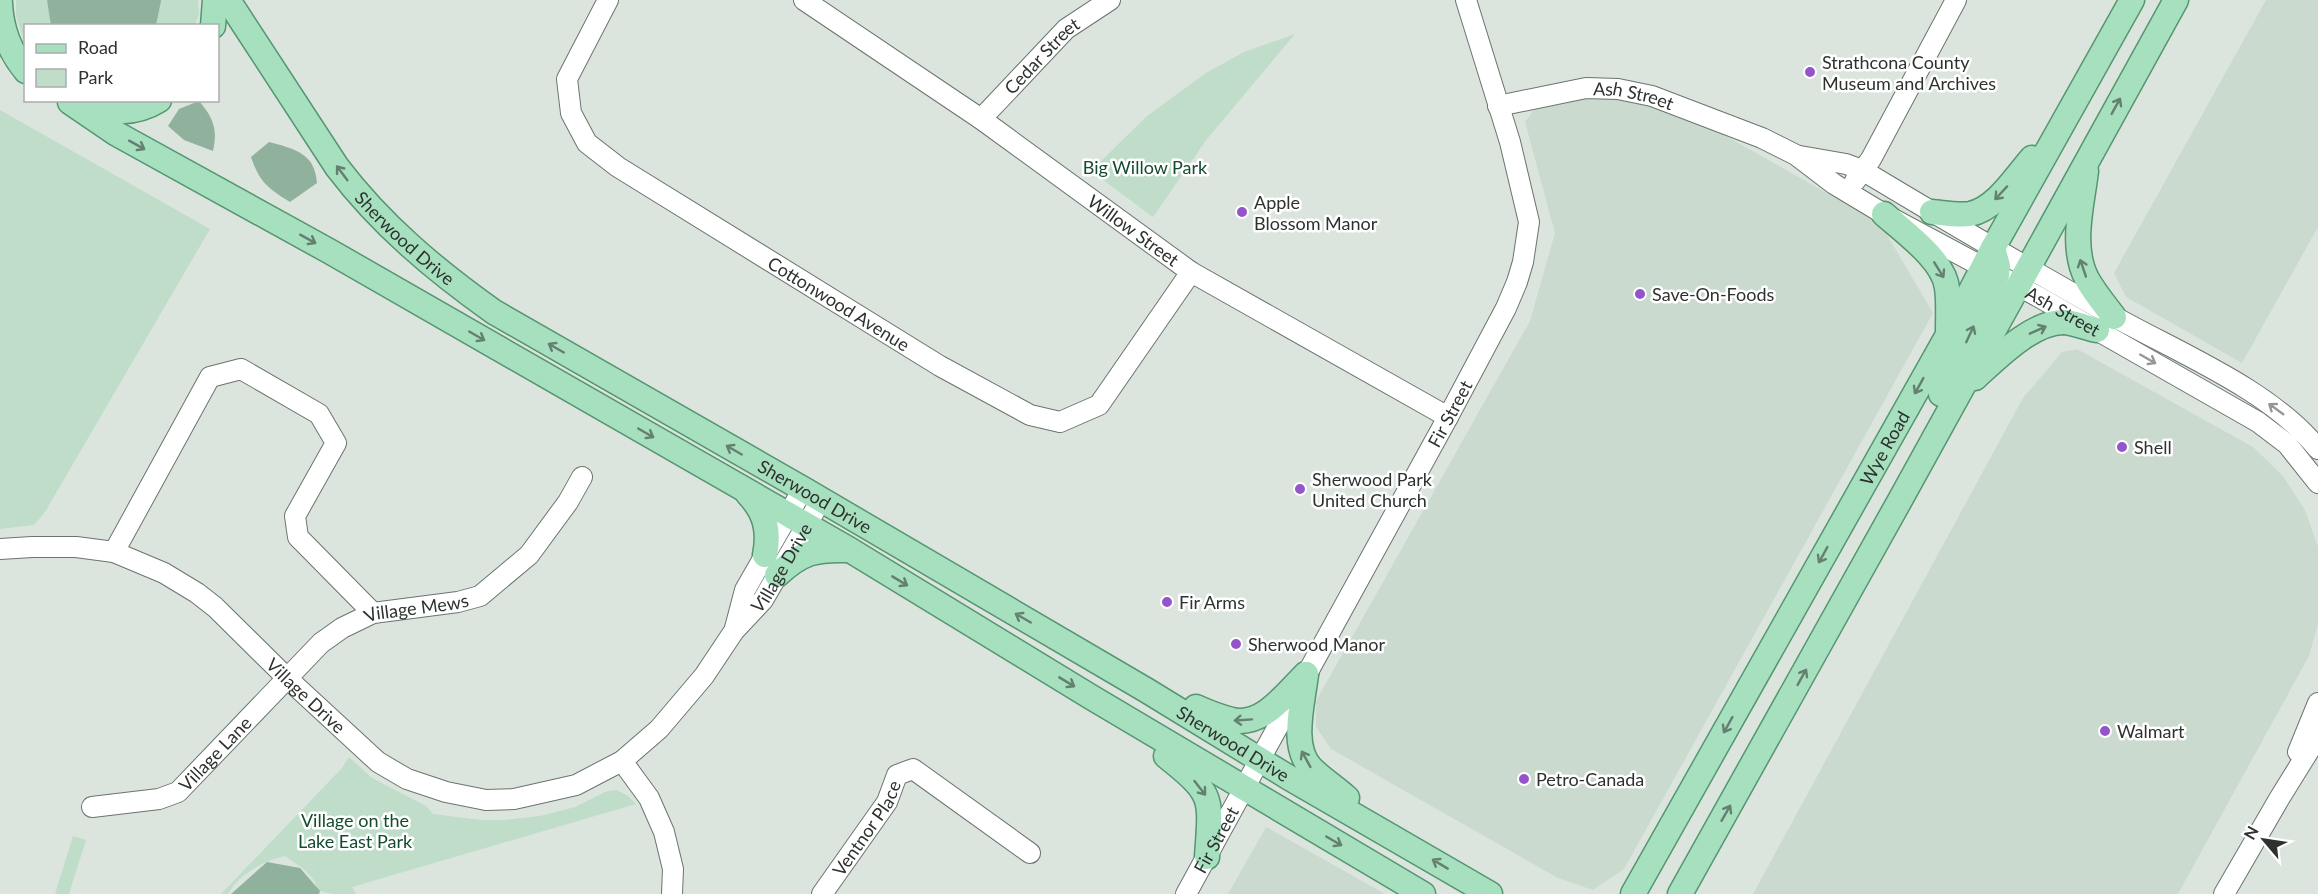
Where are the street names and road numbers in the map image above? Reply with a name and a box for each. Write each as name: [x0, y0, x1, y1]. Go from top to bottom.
street label: Cedar Street: [1000, 12, 1084, 98]
street label: Ash Street: [1593, 77, 1677, 114]
street label: Sherwood Drive: [351, 187, 459, 290]
street label: Willow Street: [1084, 190, 1184, 271]
street label: Cottonwood Avenue: [764, 251, 914, 356]
street label: Ash Street: [2022, 281, 2105, 341]
street label: Fir Street: [1423, 376, 1477, 451]
street label: Wye Road: [1855, 407, 1914, 489]
street label: Sherwood Drive: [754, 455, 876, 538]
street label: Village Drive: [746, 519, 816, 617]
street label: Village Mews: [360, 589, 471, 627]
street label: Village Drive: [262, 653, 350, 738]
street label: Sherwood Drive: [1173, 701, 1294, 786]
street label: Village Lane: [174, 712, 256, 795]
street label: Ventnor Place: [828, 777, 905, 880]
street label: Fir Street: [1189, 802, 1243, 877]

